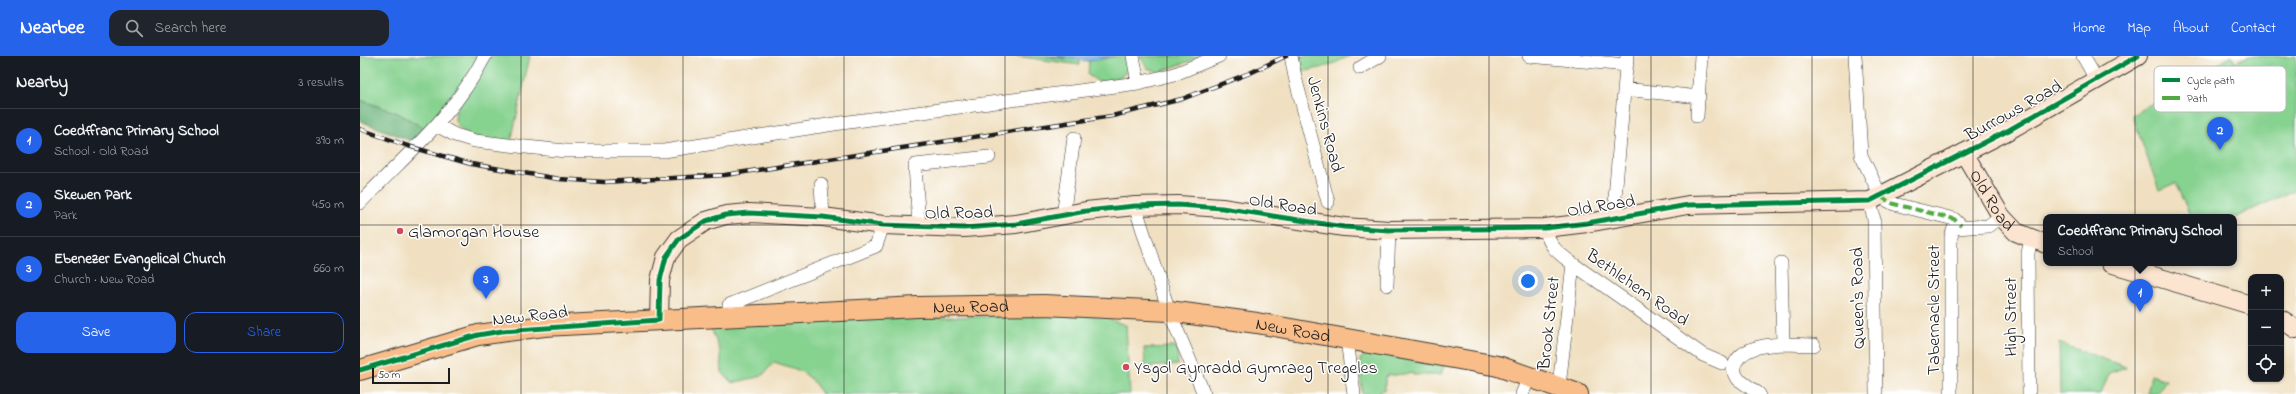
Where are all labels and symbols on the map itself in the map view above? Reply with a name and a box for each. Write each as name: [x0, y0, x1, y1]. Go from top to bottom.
legend: [2154, 66, 2286, 112]
text: Cycle path: [2187, 73, 2235, 90]
street label: Jenkins Road: [1299, 74, 1349, 175]
street label: Burrows Road: [1960, 74, 2067, 150]
text: Path: [2187, 91, 2208, 107]
pin: 2: [2207, 117, 2233, 150]
street label: Old Road: [1962, 165, 2020, 238]
street label: Old Road: [1247, 188, 1319, 224]
street label: Old Road: [1565, 189, 1637, 225]
street label: Old Road: [925, 200, 994, 228]
place label: Glamorgan House: [408, 220, 540, 247]
marker: Glamorgan House: [395, 226, 405, 236]
street label: Bethlehem Road: [1579, 243, 1694, 334]
street label: Tabernacle Street: [1922, 245, 1948, 375]
street label: Queen's Road: [1845, 247, 1873, 349]
pin: 3: [473, 266, 499, 299]
your location: [1518, 271, 1538, 291]
street label: Brook Street: [1532, 275, 1568, 372]
street label: High Street: [1999, 277, 2026, 357]
pin: 1: [2127, 279, 2153, 312]
street label: New Road: [933, 295, 1009, 322]
street label: New Road: [491, 300, 569, 334]
street label: New Road: [1253, 312, 1332, 351]
place label: Ysgol Gynradd Gymraeg Tregeles: [1134, 356, 1378, 383]
marker: Ysgol Gynradd Gymraeg Tregeles: [1121, 362, 1131, 372]
scale bar: [372, 366, 450, 385]

